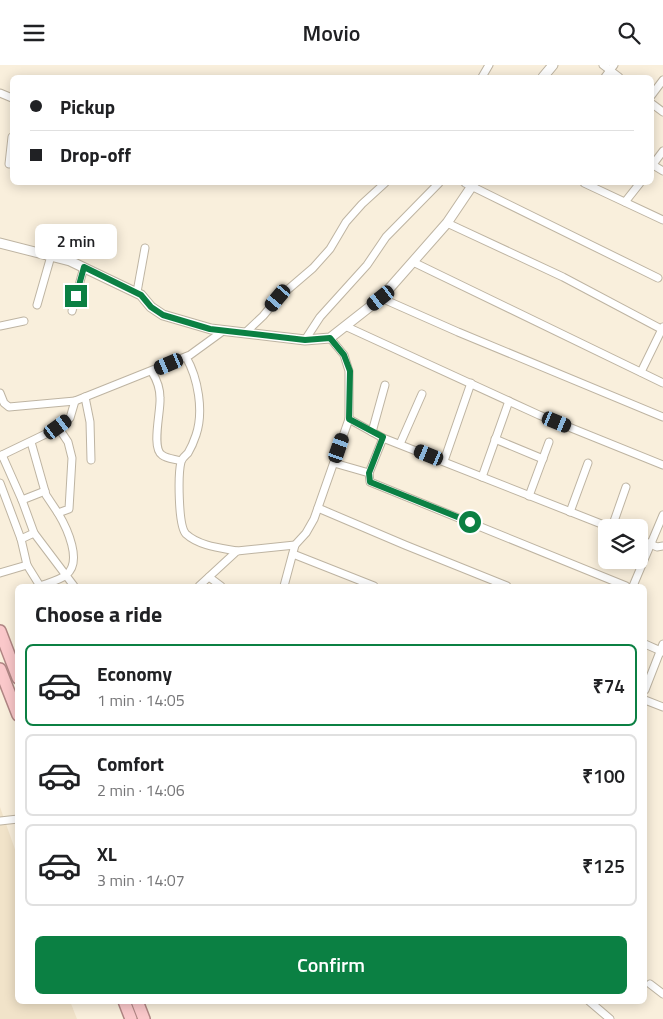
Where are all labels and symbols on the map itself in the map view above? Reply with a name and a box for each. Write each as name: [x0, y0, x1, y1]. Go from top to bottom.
callout: 2 min: [35, 223, 117, 259]
car: [262, 282, 293, 314]
car: [364, 283, 397, 313]
route end: [65, 285, 87, 307]
car: [152, 351, 185, 377]
car: [540, 409, 573, 435]
car: [41, 412, 74, 442]
car: [327, 431, 350, 465]
car: [412, 442, 445, 468]
route start: [459, 511, 481, 533]

